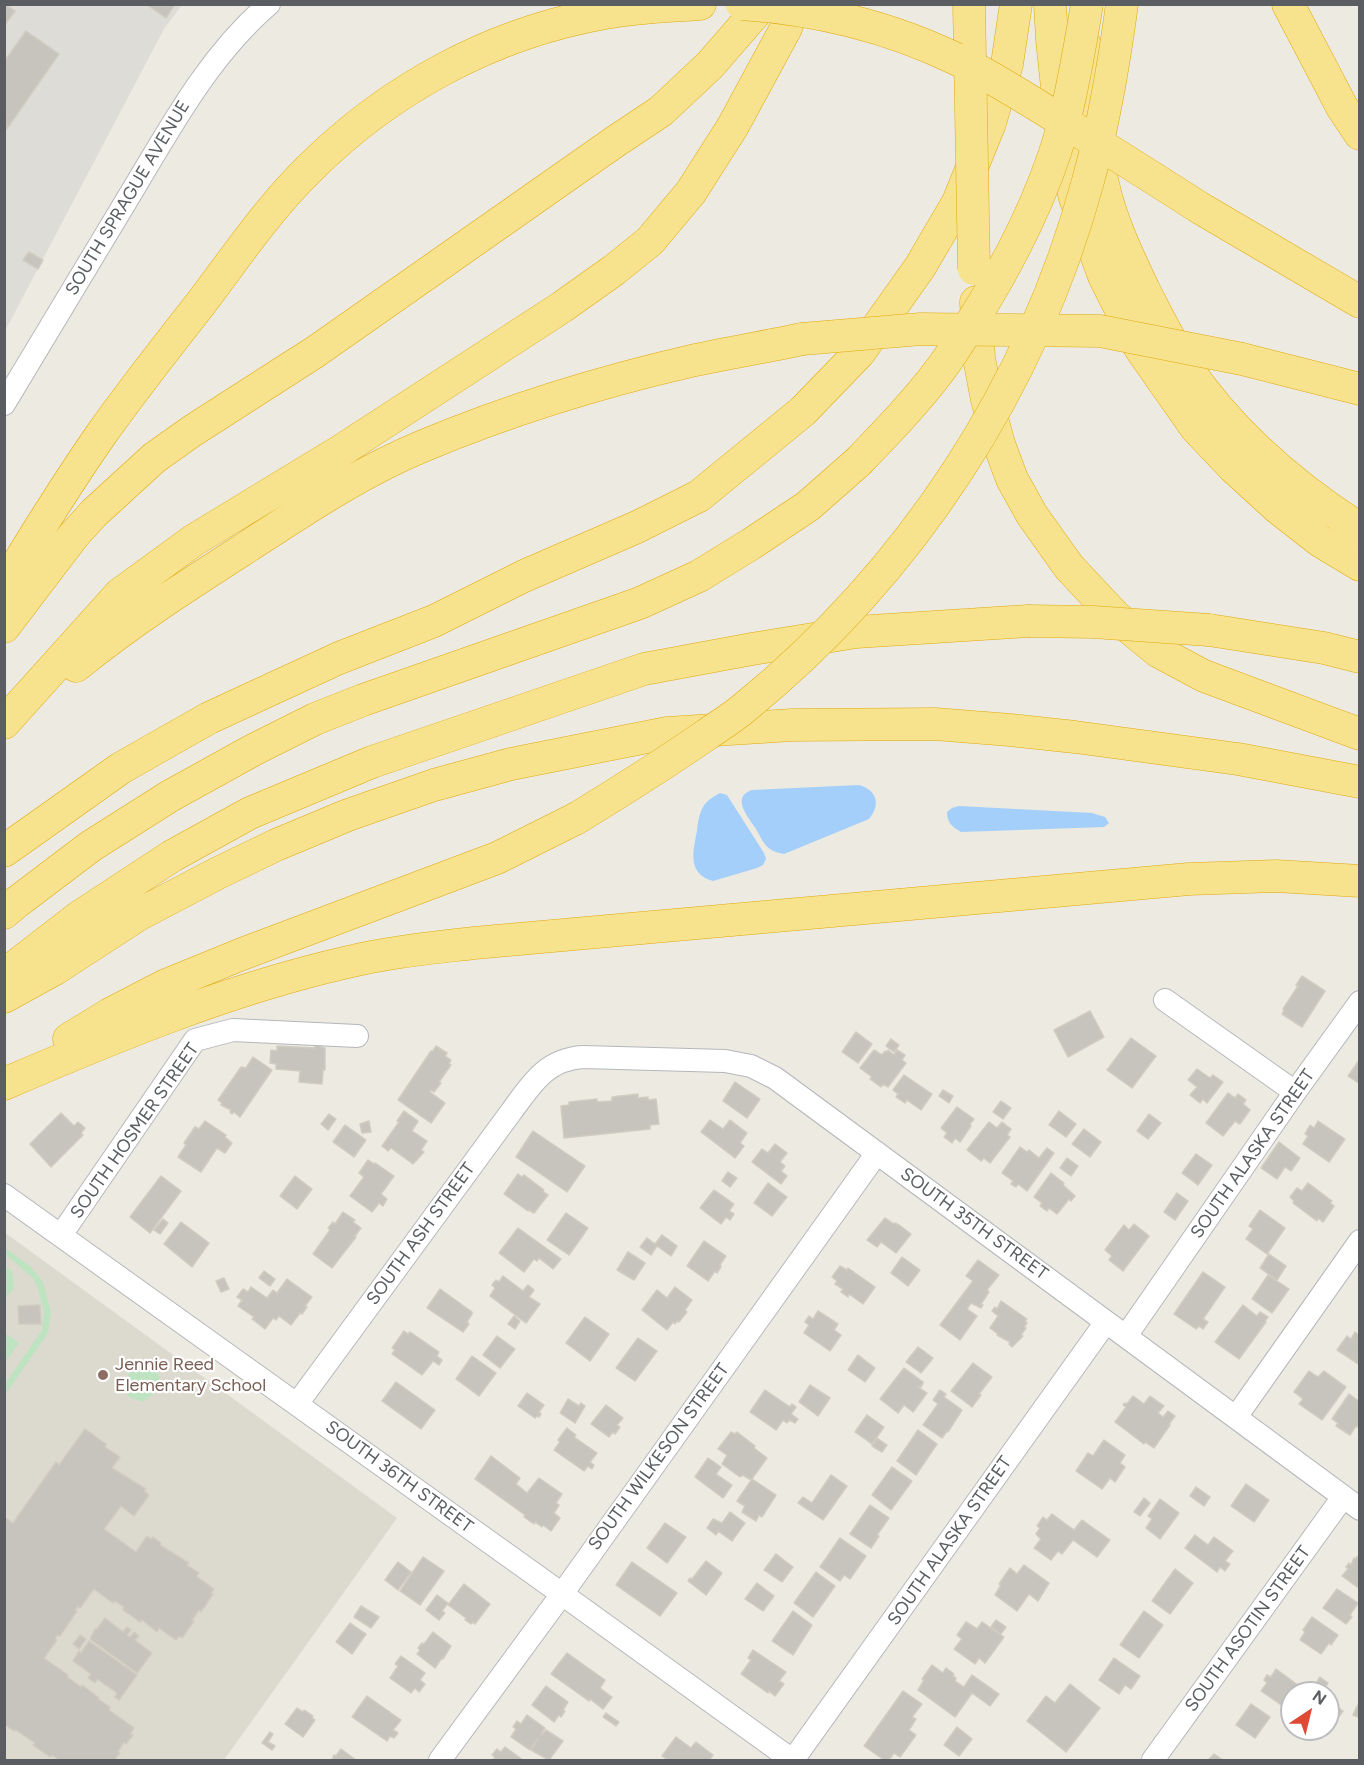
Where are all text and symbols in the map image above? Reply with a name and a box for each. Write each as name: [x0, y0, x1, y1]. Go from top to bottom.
street label: SOUTH SPRAGUE AVENUE: [61, 97, 195, 299]
street label: SOUTH HOSMER STREET: [66, 1039, 204, 1223]
street label: SOUTH ALASKA STREET: [1186, 1065, 1320, 1243]
street label: SOUTH ASH STREET: [362, 1159, 480, 1309]
street label: SOUTH 35TH STREET: [896, 1163, 1052, 1285]
place label: Jennie Reed Elementary School: [115, 1354, 266, 1396]
street label: SOUTH WILKESON STREET: [584, 1359, 734, 1555]
marker: Jennie Reed Elementary School: [96, 1368, 110, 1382]
street label: SOUTH 36TH STREET: [321, 1416, 477, 1538]
street label: SOUTH ALASKA STREET: [883, 1452, 1017, 1630]
street label: SOUTH ASOTIN STREET: [1181, 1542, 1315, 1716]
north arrow: [1280, 1681, 1340, 1741]
text: N: [1309, 1686, 1330, 1709]

